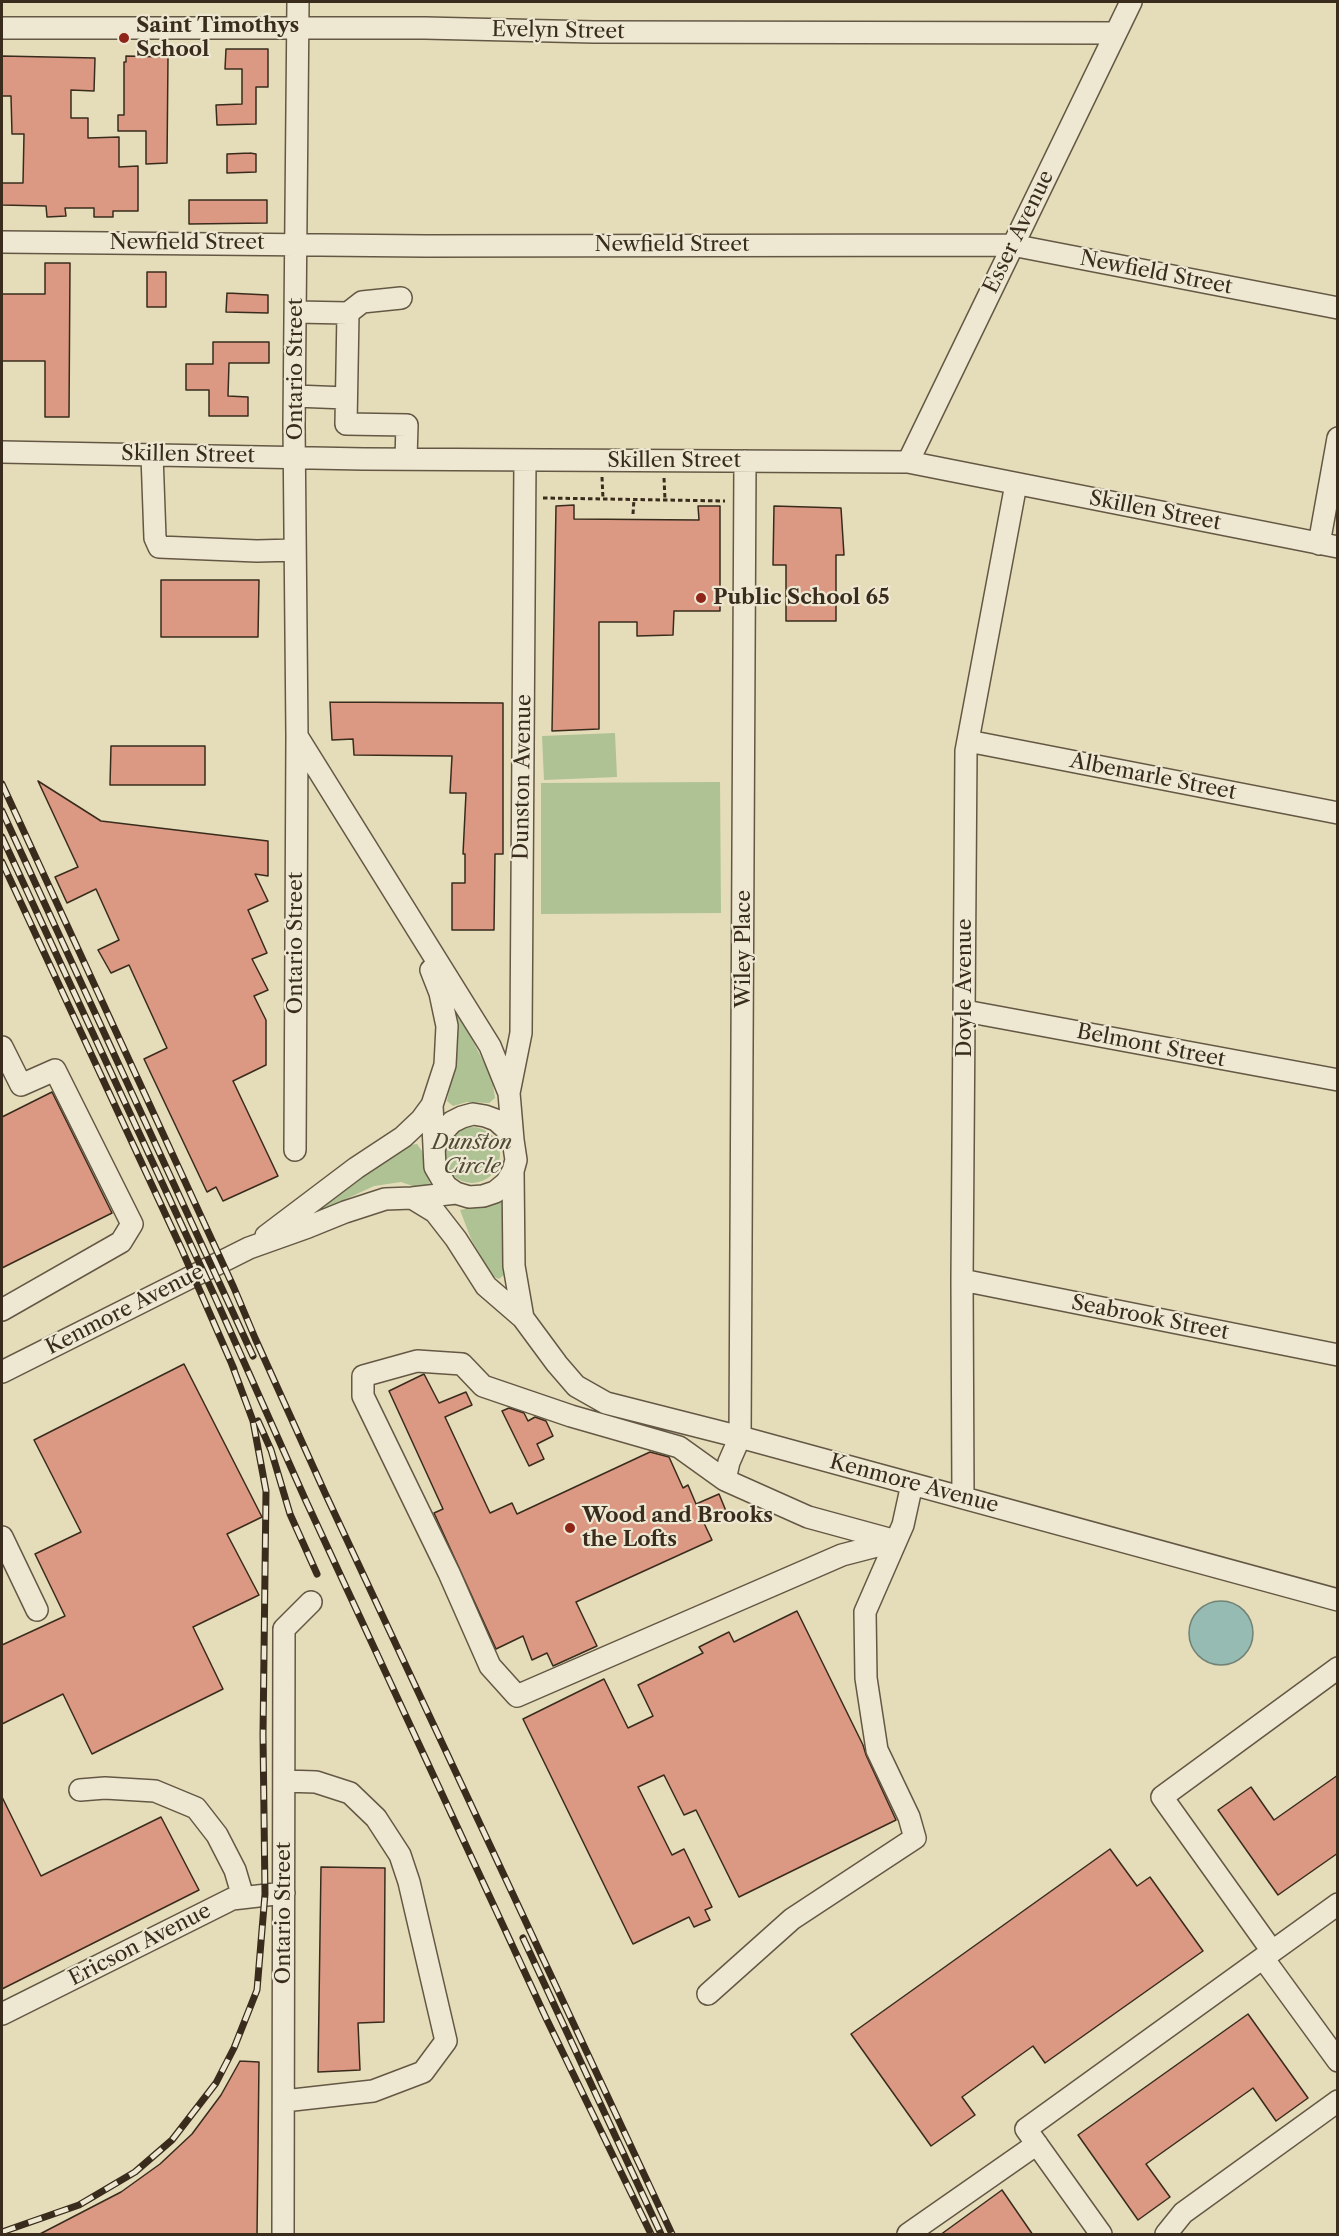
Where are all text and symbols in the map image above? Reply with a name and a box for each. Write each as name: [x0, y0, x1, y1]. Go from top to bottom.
place label: Saint Timothys School: [136, 13, 299, 63]
street label: Evelyn Street: [491, 17, 625, 45]
marker: Saint Timothys School: [117, 31, 131, 45]
street label: Esser Avenue: [978, 166, 1060, 298]
street label: Newfield Street: [110, 230, 264, 256]
street label: Newfield Street: [595, 232, 749, 258]
street label: Newfield Street: [1078, 246, 1234, 300]
street label: Ontario Street: [283, 298, 309, 440]
street label: Skillen Street: [121, 441, 255, 469]
street label: Skillen Street: [607, 448, 741, 474]
street label: Skillen Street: [1087, 486, 1223, 536]
place label: Public School 65: [713, 585, 890, 611]
marker: Public School 65: [694, 591, 708, 605]
street label: Dunston Avenue: [509, 694, 537, 860]
street label: Albemarle Street: [1068, 749, 1238, 805]
street label: Ontario Street: [283, 872, 309, 1014]
street label: Wiley Place: [731, 890, 757, 1008]
street label: Doyle Avenue: [952, 918, 978, 1058]
street label: Belmont Street: [1075, 1019, 1227, 1073]
park label: Dunston Circle: [432, 1130, 512, 1180]
street label: Kenmore Avenue: [42, 1259, 208, 1361]
street label: Seabrook Street: [1069, 1290, 1231, 1346]
street label: Kenmore Avenue: [827, 1449, 1001, 1519]
place label: Wood and Brooks the Lofts: [582, 1503, 773, 1553]
marker: Wood and Brooks the Lofts: [563, 1521, 577, 1535]
street label: Ontario Street: [271, 1842, 297, 1984]
street label: Ericson Avenue: [65, 1898, 215, 1992]

